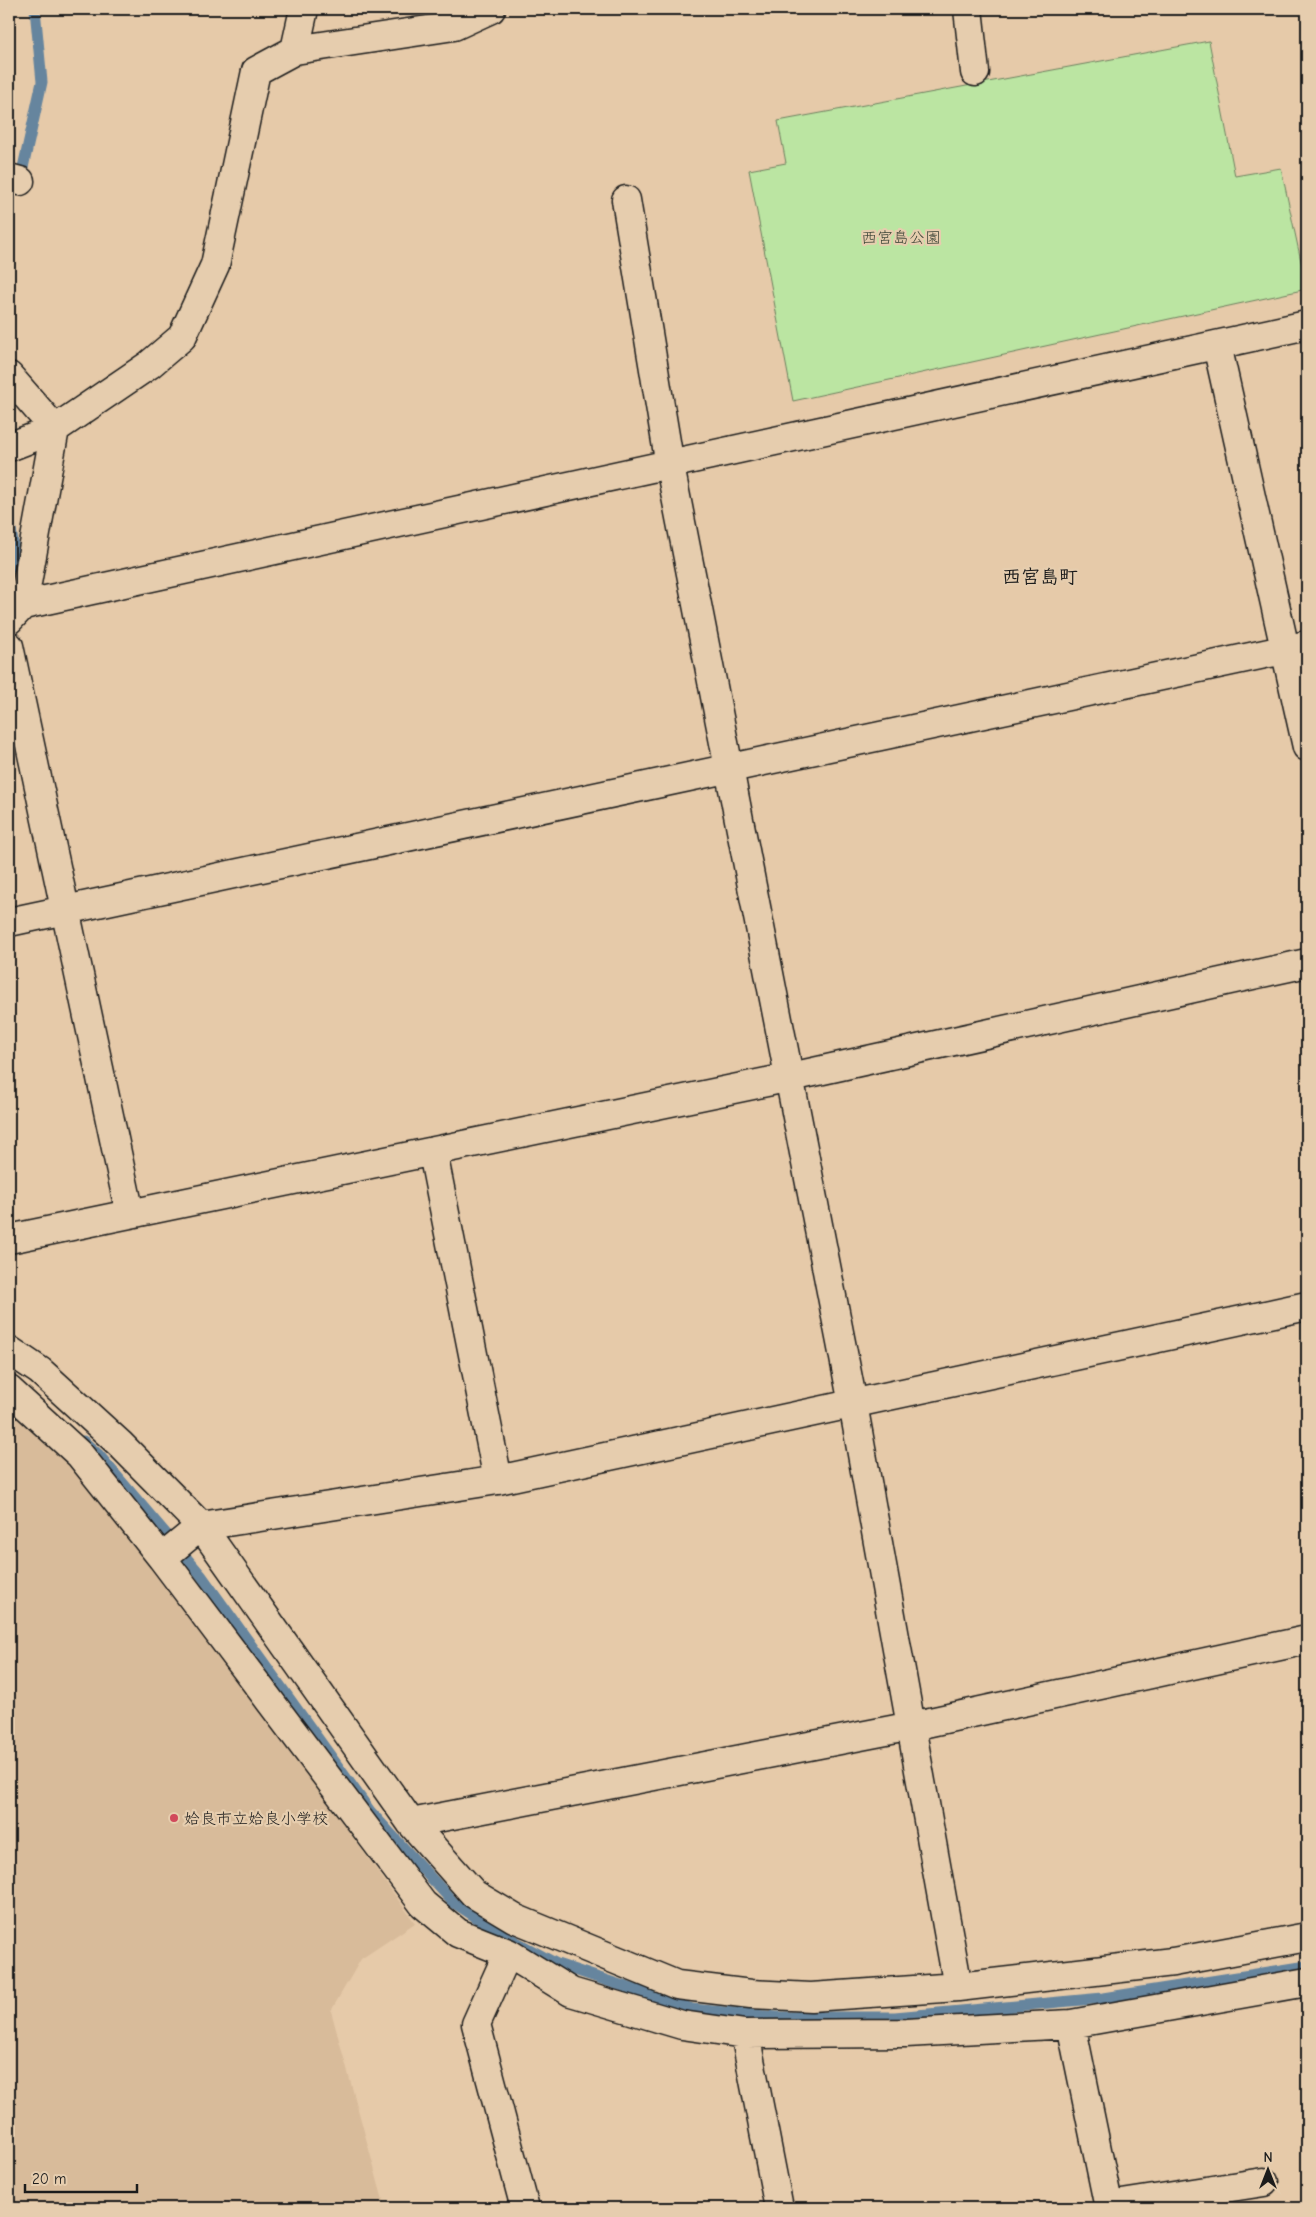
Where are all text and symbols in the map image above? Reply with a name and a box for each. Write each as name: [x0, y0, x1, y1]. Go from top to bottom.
park label: 西宮島公園: [861, 229, 941, 247]
district label: 西宮島町: [1002, 566, 1078, 588]
place label: 姶良市立姶良小学校: [184, 1810, 328, 1828]
marker: 姶良市立姶良小学校: [168, 1812, 180, 1824]
north arrow: [1244, 2144, 1294, 2194]
text: N: [1263, 2149, 1273, 2166]
scale bar: [25, 2162, 138, 2194]
text: 20 m: [32, 2170, 66, 2188]

